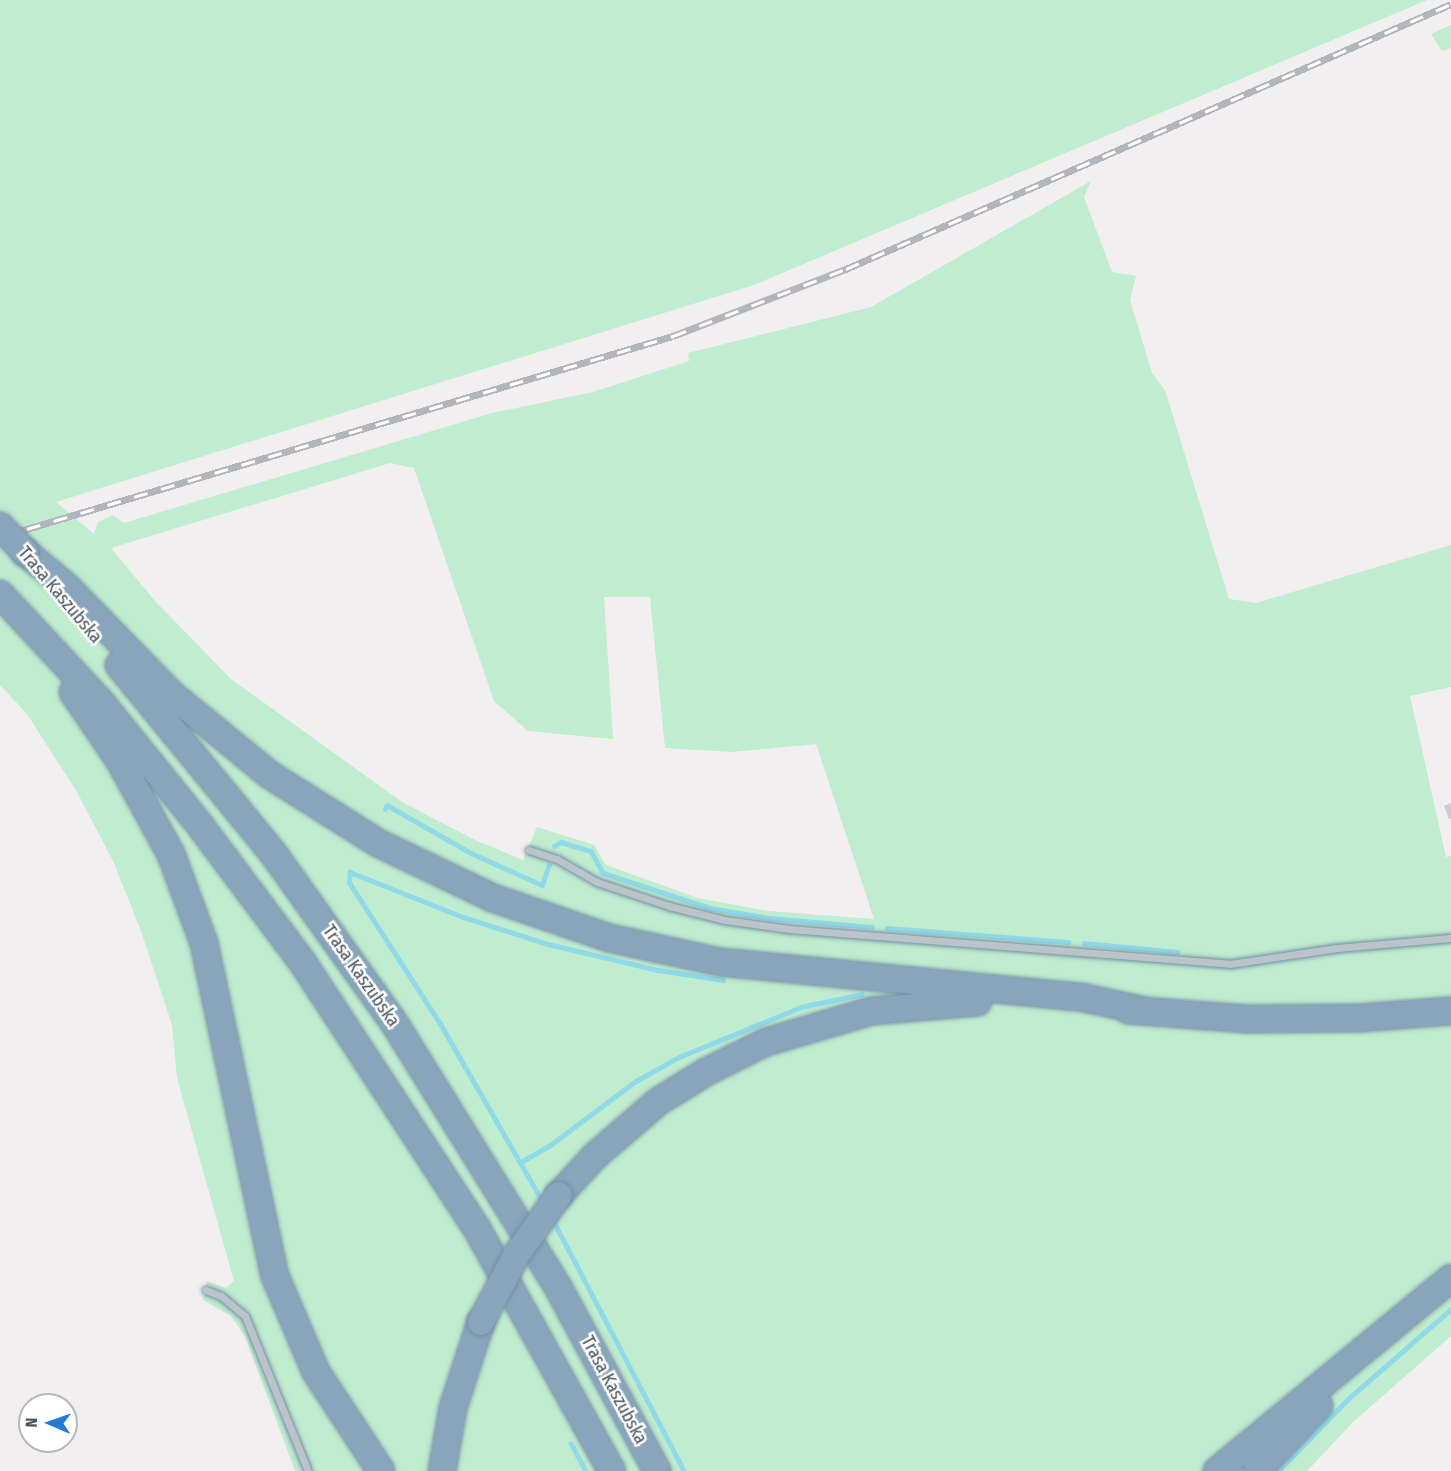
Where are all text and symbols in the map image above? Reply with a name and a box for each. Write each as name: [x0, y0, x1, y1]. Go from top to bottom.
street label: Trasa Kaszubska: [13, 542, 107, 648]
street label: Trasa Kaszubska: [318, 921, 404, 1031]
street label: Trasa Kaszubska: [576, 1332, 652, 1448]
north arrow: [18, 1393, 78, 1453]
text: N: [22, 1417, 41, 1428]

